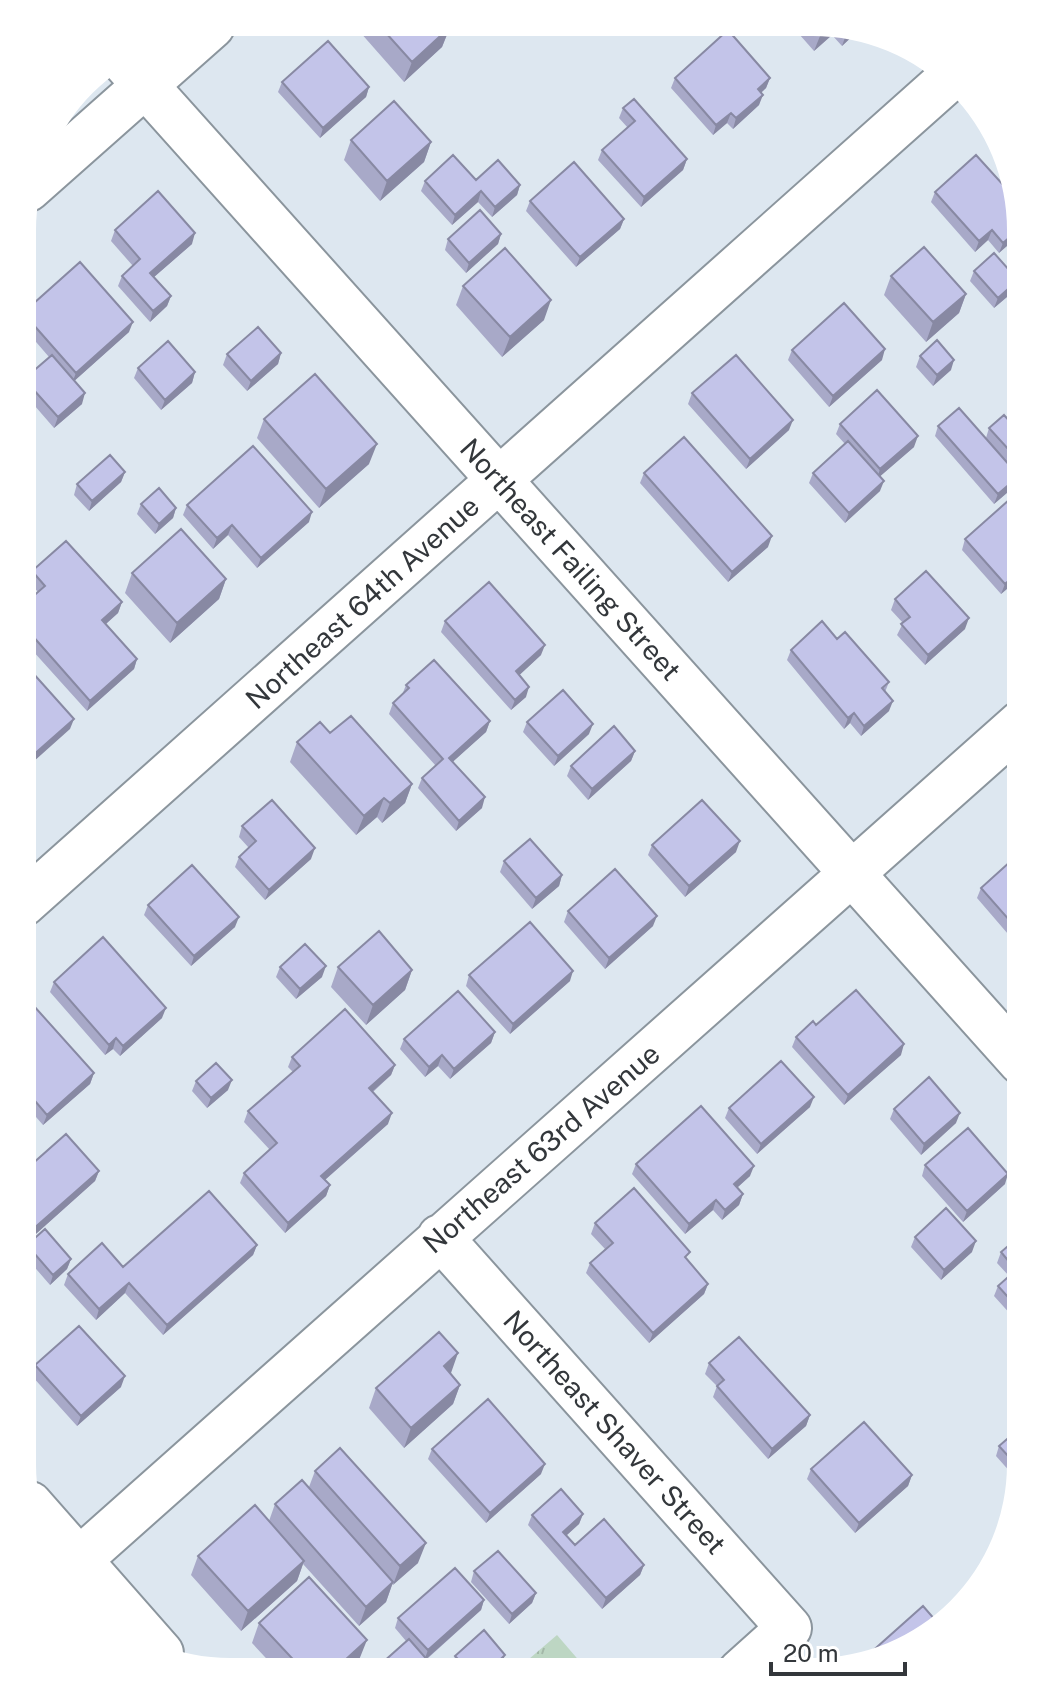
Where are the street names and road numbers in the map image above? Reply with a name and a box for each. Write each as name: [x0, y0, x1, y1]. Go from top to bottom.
street label: Northeast Failing Street: [454, 431, 688, 687]
street label: Northeast 64th Avenue: [239, 489, 485, 715]
street label: Northeast 63rd Avenue: [416, 1036, 666, 1260]
street label: Northeast Shaver Street: [497, 1304, 733, 1560]

